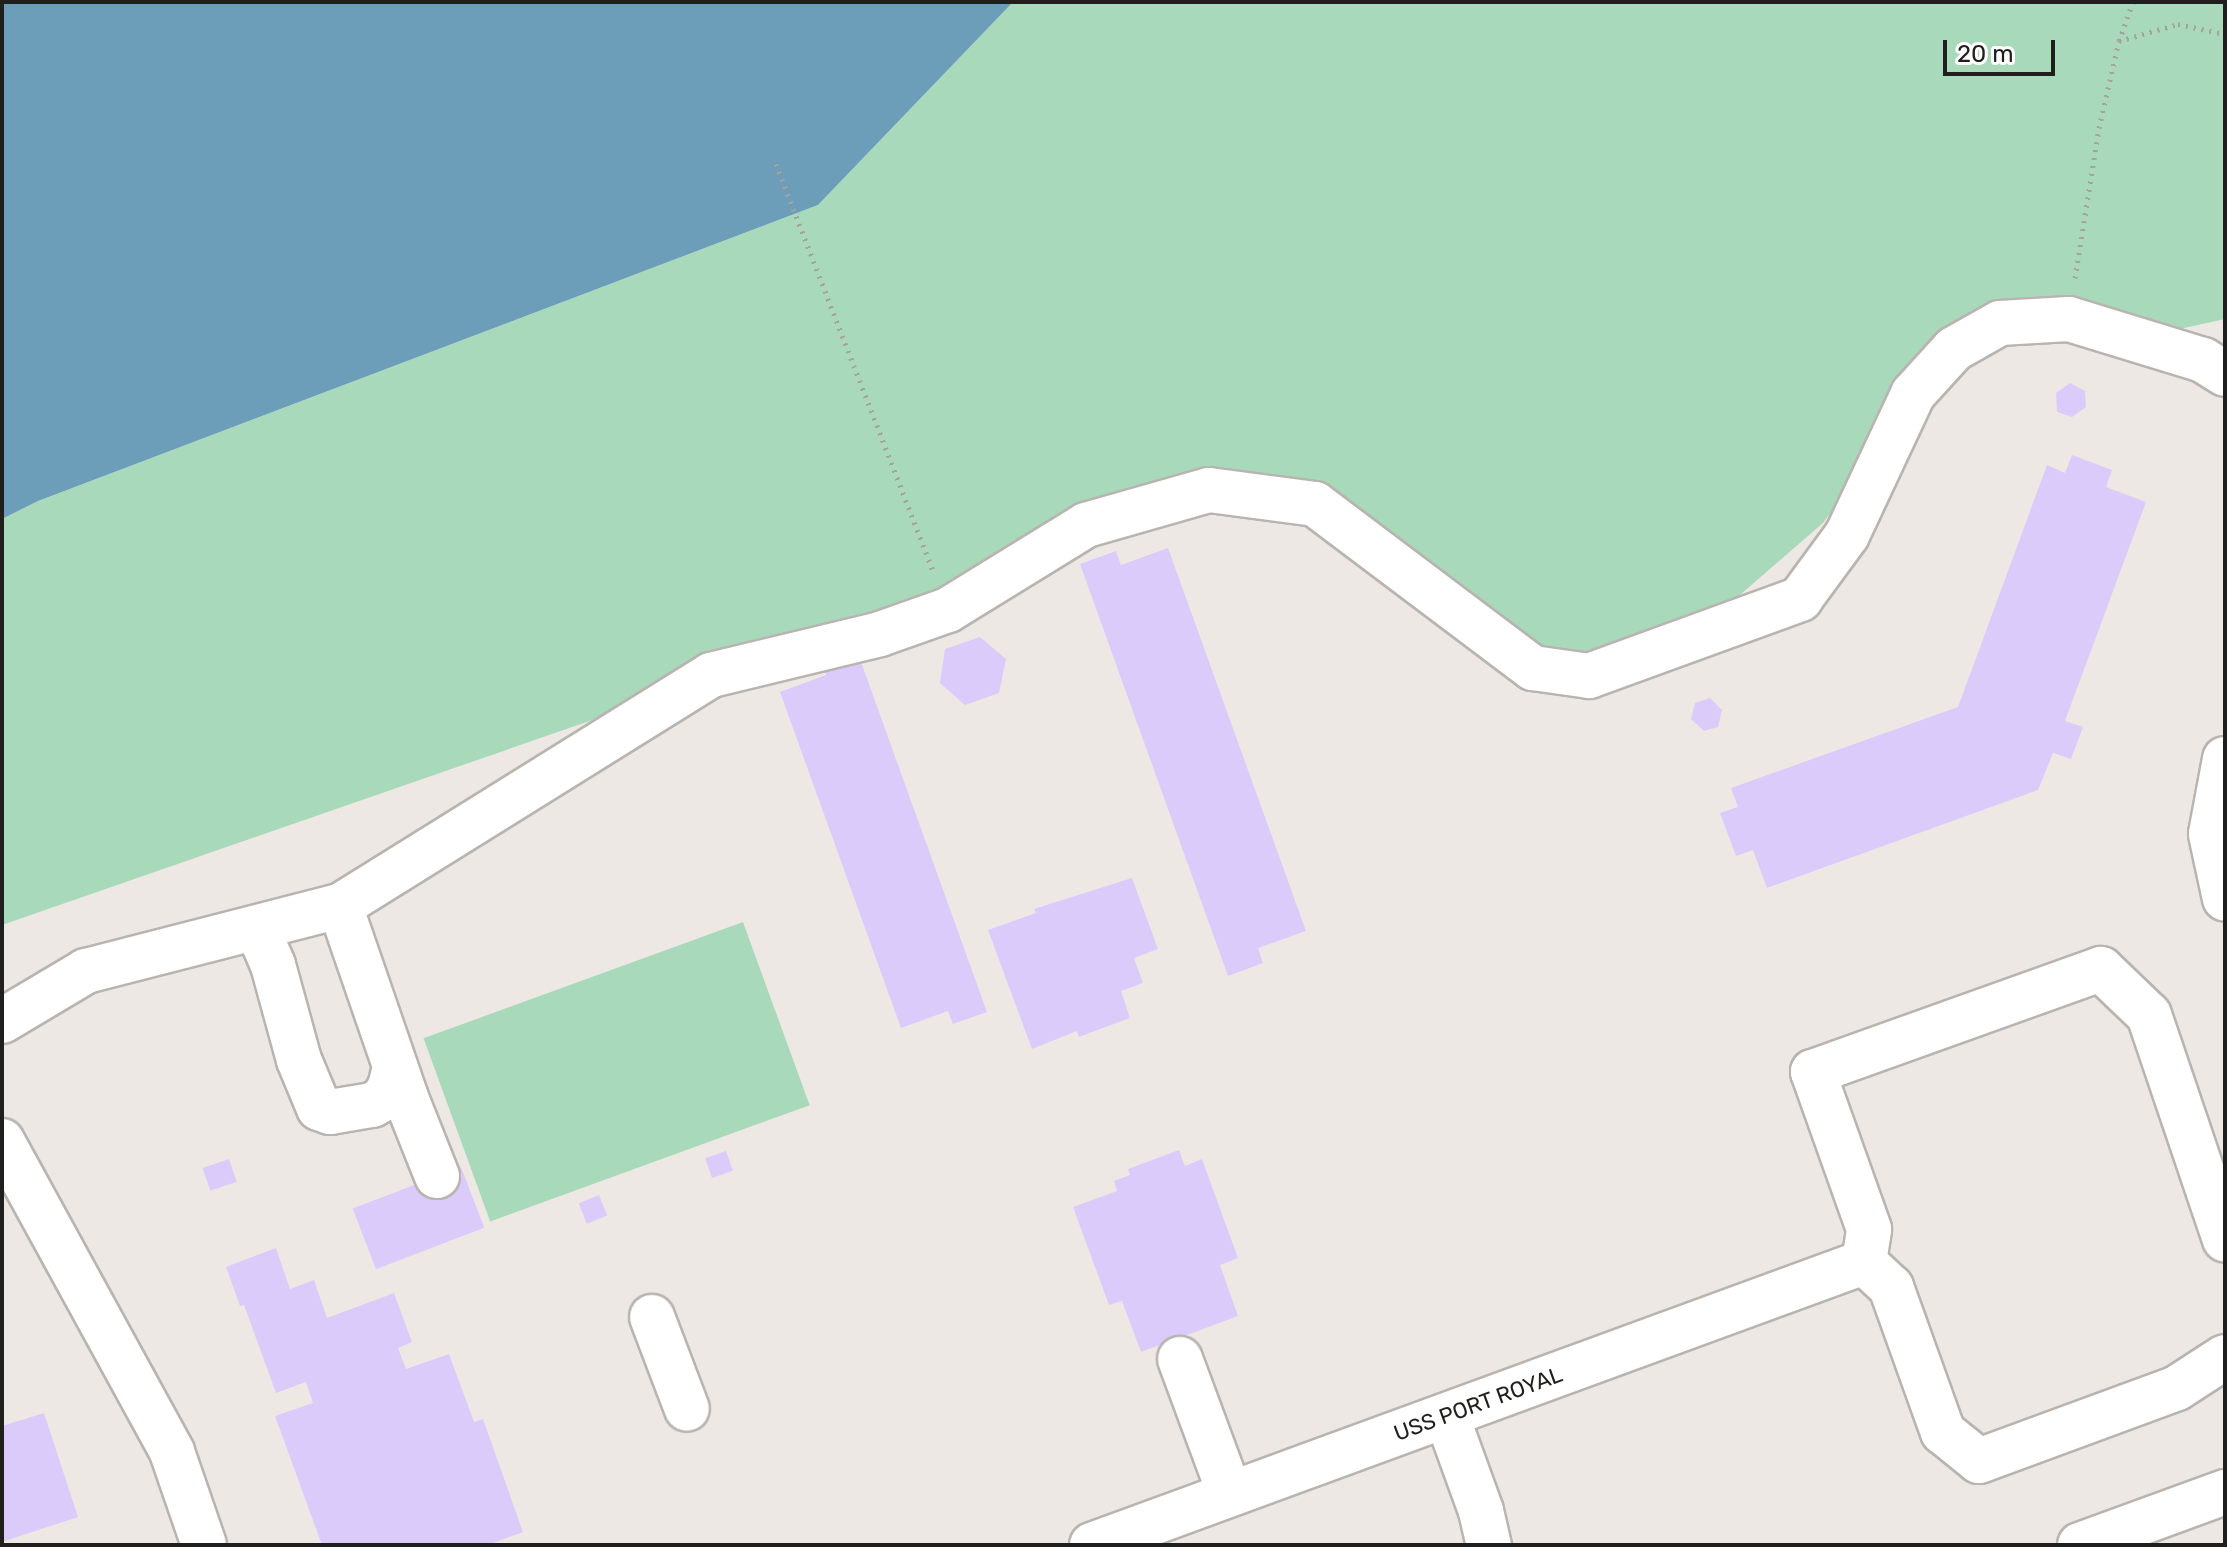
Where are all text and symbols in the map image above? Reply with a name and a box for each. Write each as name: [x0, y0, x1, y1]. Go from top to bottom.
scale bar: [1947, 24, 2059, 74]
text: 20 m: [1957, 40, 2014, 68]
street label: USS PORT ROYAL: [1390, 1361, 1566, 1447]

